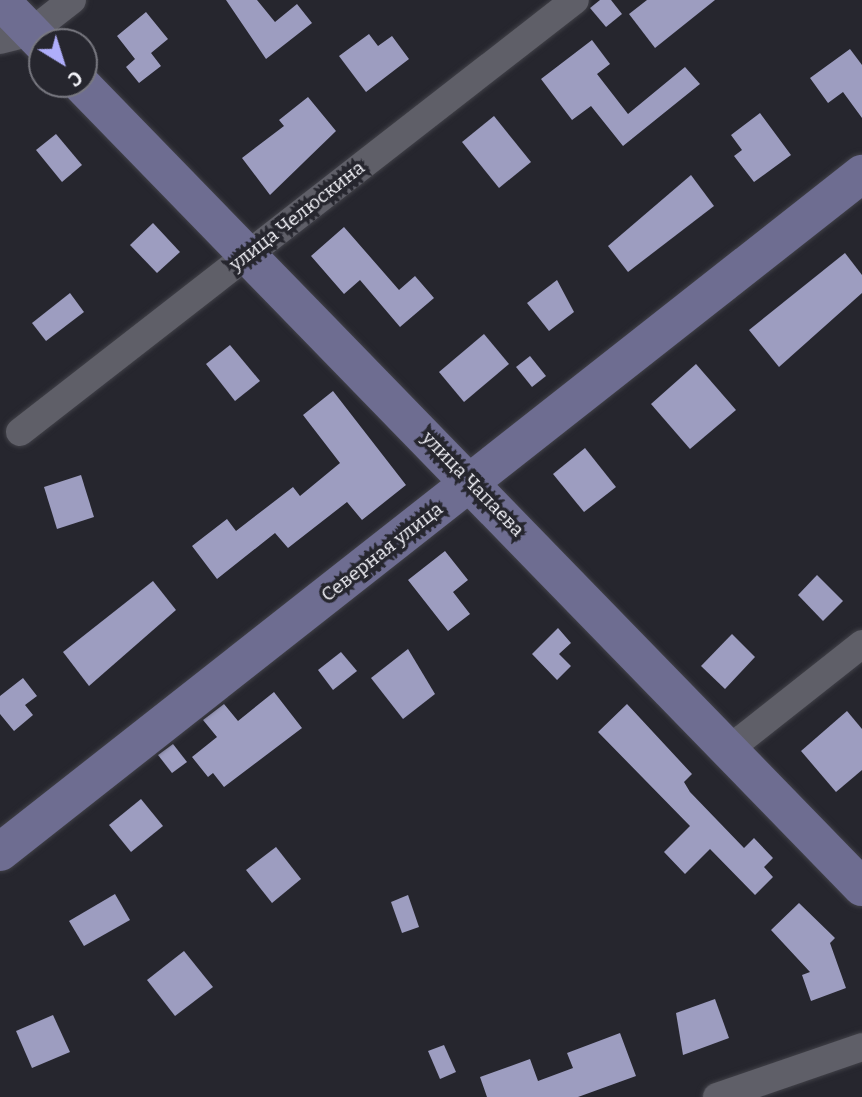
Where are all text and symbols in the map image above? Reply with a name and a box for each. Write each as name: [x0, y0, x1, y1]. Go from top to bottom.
north arrow: [28, 28, 98, 98]
text: С: [63, 66, 87, 91]
street label: улица Челюскина: [225, 156, 369, 276]
street label: улица Чапаева: [417, 427, 529, 541]
street label: Северная улица: [317, 497, 447, 607]

